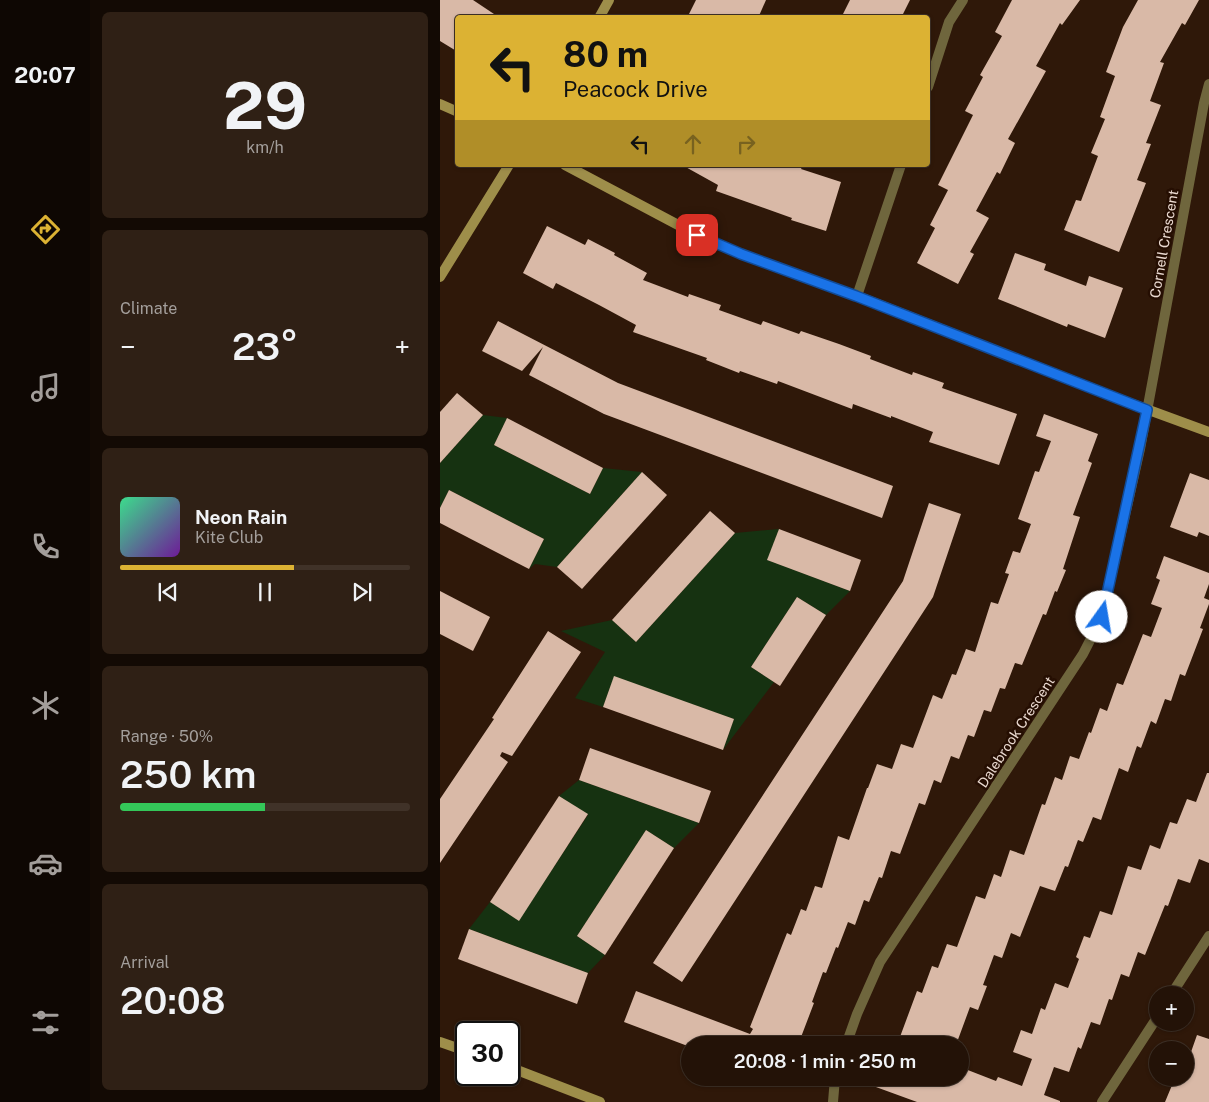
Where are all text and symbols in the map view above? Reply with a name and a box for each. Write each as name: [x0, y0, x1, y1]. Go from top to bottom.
text: 80 m: [563, 34, 648, 75]
icon: left: [480, 35, 545, 100]
text: 20:07: [14, 62, 76, 88]
text: 29: [223, 67, 307, 144]
text: Peacock Drive: [563, 76, 708, 102]
icon: left: [626, 130, 654, 158]
icon: ahead: [679, 130, 707, 158]
icon: right: [732, 130, 760, 158]
text: km/h: [246, 138, 284, 157]
street label: Cornell Crescent: [1147, 189, 1181, 299]
icon: directions: [28, 212, 63, 247]
pin: [676, 214, 718, 256]
icon: arrive: [683, 221, 711, 249]
text: Climate: [120, 299, 177, 318]
text: 23°: [232, 324, 298, 369]
text: −: [120, 330, 136, 363]
text: +: [394, 330, 410, 363]
icon: music: [28, 370, 63, 405]
text: Neon Rain: [195, 506, 287, 528]
text: Kite Club: [195, 528, 263, 547]
icon: phone: [28, 529, 63, 564]
icon: previous: [154, 578, 182, 606]
icon: pause: [251, 578, 279, 606]
icon: next: [348, 578, 376, 606]
position arrow: [1075, 590, 1127, 642]
street label: Dalebrook Crescent: [974, 674, 1058, 790]
icon: climate: [28, 688, 63, 723]
text: Range · 50%: [120, 727, 213, 746]
text: 250 km: [120, 752, 257, 797]
icon: car: [28, 846, 63, 881]
text: Arrival: [120, 953, 169, 972]
text: 20:08: [120, 978, 226, 1023]
map controls: [1149, 986, 1194, 1086]
button: +: [1149, 986, 1194, 1031]
icon: filters: [28, 1005, 63, 1040]
speed limit sign: 30: [455, 1021, 520, 1086]
button: −: [1149, 1041, 1194, 1086]
text: 20:08 · 1 min · 250 m: [734, 1050, 916, 1072]

